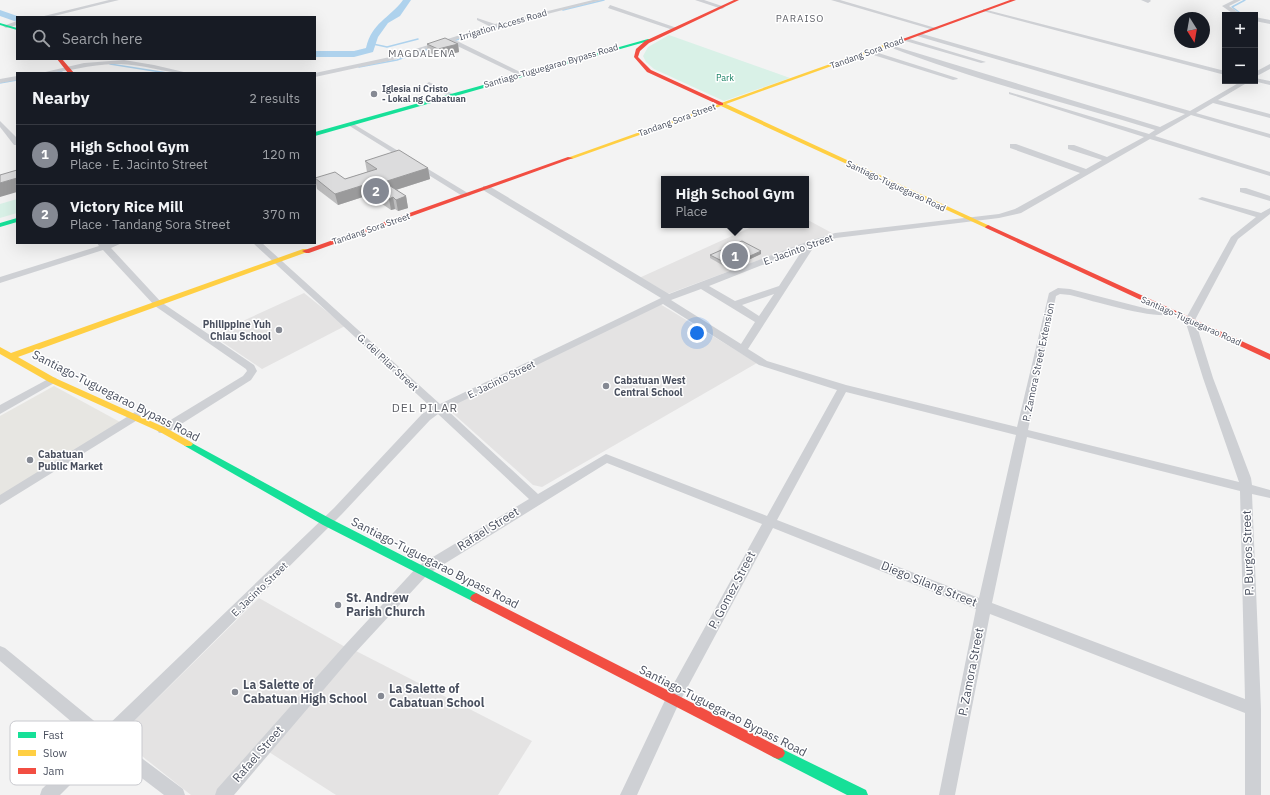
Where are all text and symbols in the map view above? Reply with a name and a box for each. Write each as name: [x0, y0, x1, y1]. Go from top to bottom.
street label: Irrigation Access Road: [458, 7, 548, 42]
district label: PARAISO: [776, 12, 824, 25]
north arrow: [1174, 12, 1210, 48]
map controls: [1222, 12, 1258, 84]
button: +: [1222, 12, 1258, 48]
search box: [16, 16, 316, 60]
icon: search: [30, 27, 52, 49]
text: Search here: [62, 29, 142, 48]
street label: Tandang Sora Road: [828, 34, 905, 71]
street label: Santiago-Tuguegarao Bypass Road: [482, 41, 619, 90]
district label: MAGDALENA: [388, 47, 456, 60]
button: −: [1222, 48, 1258, 84]
park label: Park: [716, 72, 734, 83]
place label: Iglesia ni Cristo - Lokal ng Cabatuan: [382, 83, 466, 104]
text: Nearby: [32, 87, 90, 109]
marker: Iglesia ni Cristo - Lokal ng Cabatuan: [369, 89, 379, 99]
text: 2 results: [249, 90, 300, 107]
street label: Tandang Sora Street: [637, 100, 717, 139]
text: High School Gym: [70, 137, 189, 156]
text: 1: [41, 146, 49, 163]
text: 120 m: [262, 146, 300, 163]
text: Place · E. Jacinto Street: [70, 156, 208, 173]
street label: Santiago-Tuguegarao Road: [845, 158, 948, 213]
pin: 2: [363, 176, 389, 206]
popup: [661, 176, 809, 228]
text: High School Gym: [675, 184, 795, 203]
text: Victory Rice Mill: [70, 197, 183, 216]
text: Place: [675, 203, 707, 220]
text: 2: [41, 206, 49, 223]
text: 370 m: [262, 206, 300, 223]
street label: Tandang Sora Street: [330, 210, 411, 247]
text: Place · Tandang Sora Street: [70, 216, 230, 233]
street label: E. Jacinto Street: [761, 231, 835, 268]
pin: 1: [722, 241, 748, 271]
street label: Santiago-Tuguegarao Road: [1139, 293, 1243, 348]
street label: P. Zamora Street Extension: [1020, 302, 1057, 423]
place label: Philippine Yuh Chiau School: [203, 318, 271, 343]
your location: [687, 323, 707, 343]
marker: Philippine Yuh Chiau School: [274, 325, 284, 335]
street label: G. del Pilar Street: [355, 331, 421, 394]
street label: Santiago-Tuguegarao Bypass Road: [30, 347, 203, 444]
street label: E. Jacinto Street: [465, 357, 538, 401]
place label: Cabatuan West Central School: [614, 374, 686, 399]
marker: Cabatuan West Central School: [601, 381, 611, 391]
district label: DEL PILAR: [392, 400, 458, 415]
place label: Cabatuan Public Market: [38, 448, 103, 473]
marker: Cabatuan Public Market: [25, 455, 35, 465]
street label: Rafael Street: [454, 504, 521, 553]
street label: P. Burgos Street: [1239, 510, 1256, 596]
street label: Santiago-Tuguegarao Bypass Road: [349, 514, 522, 611]
street label: P. Gomez Street: [705, 548, 758, 631]
street label: Diego Silang Street: [879, 557, 979, 610]
street label: E. Jacinto Street: [228, 559, 291, 620]
place label: St. Andrew Parish Church: [346, 590, 425, 619]
marker: St. Andrew Parish Church: [333, 600, 343, 610]
street label: P. Zamora Street: [955, 627, 986, 717]
street label: Santiago-Tuguegarao Bypass Road: [637, 662, 810, 759]
place label: La Salette of Cabatuan High School: [243, 677, 367, 706]
place label: La Salette of Cabatuan School: [389, 681, 485, 710]
marker: La Salette of Cabatuan High School: [230, 687, 240, 697]
marker: La Salette of Cabatuan School: [376, 691, 386, 701]
legend: [10, 721, 142, 785]
street label: Rafael Street: [229, 722, 286, 785]
text: Fast: [43, 728, 64, 742]
text: Slow: [43, 746, 67, 760]
text: Jam: [43, 764, 64, 778]

